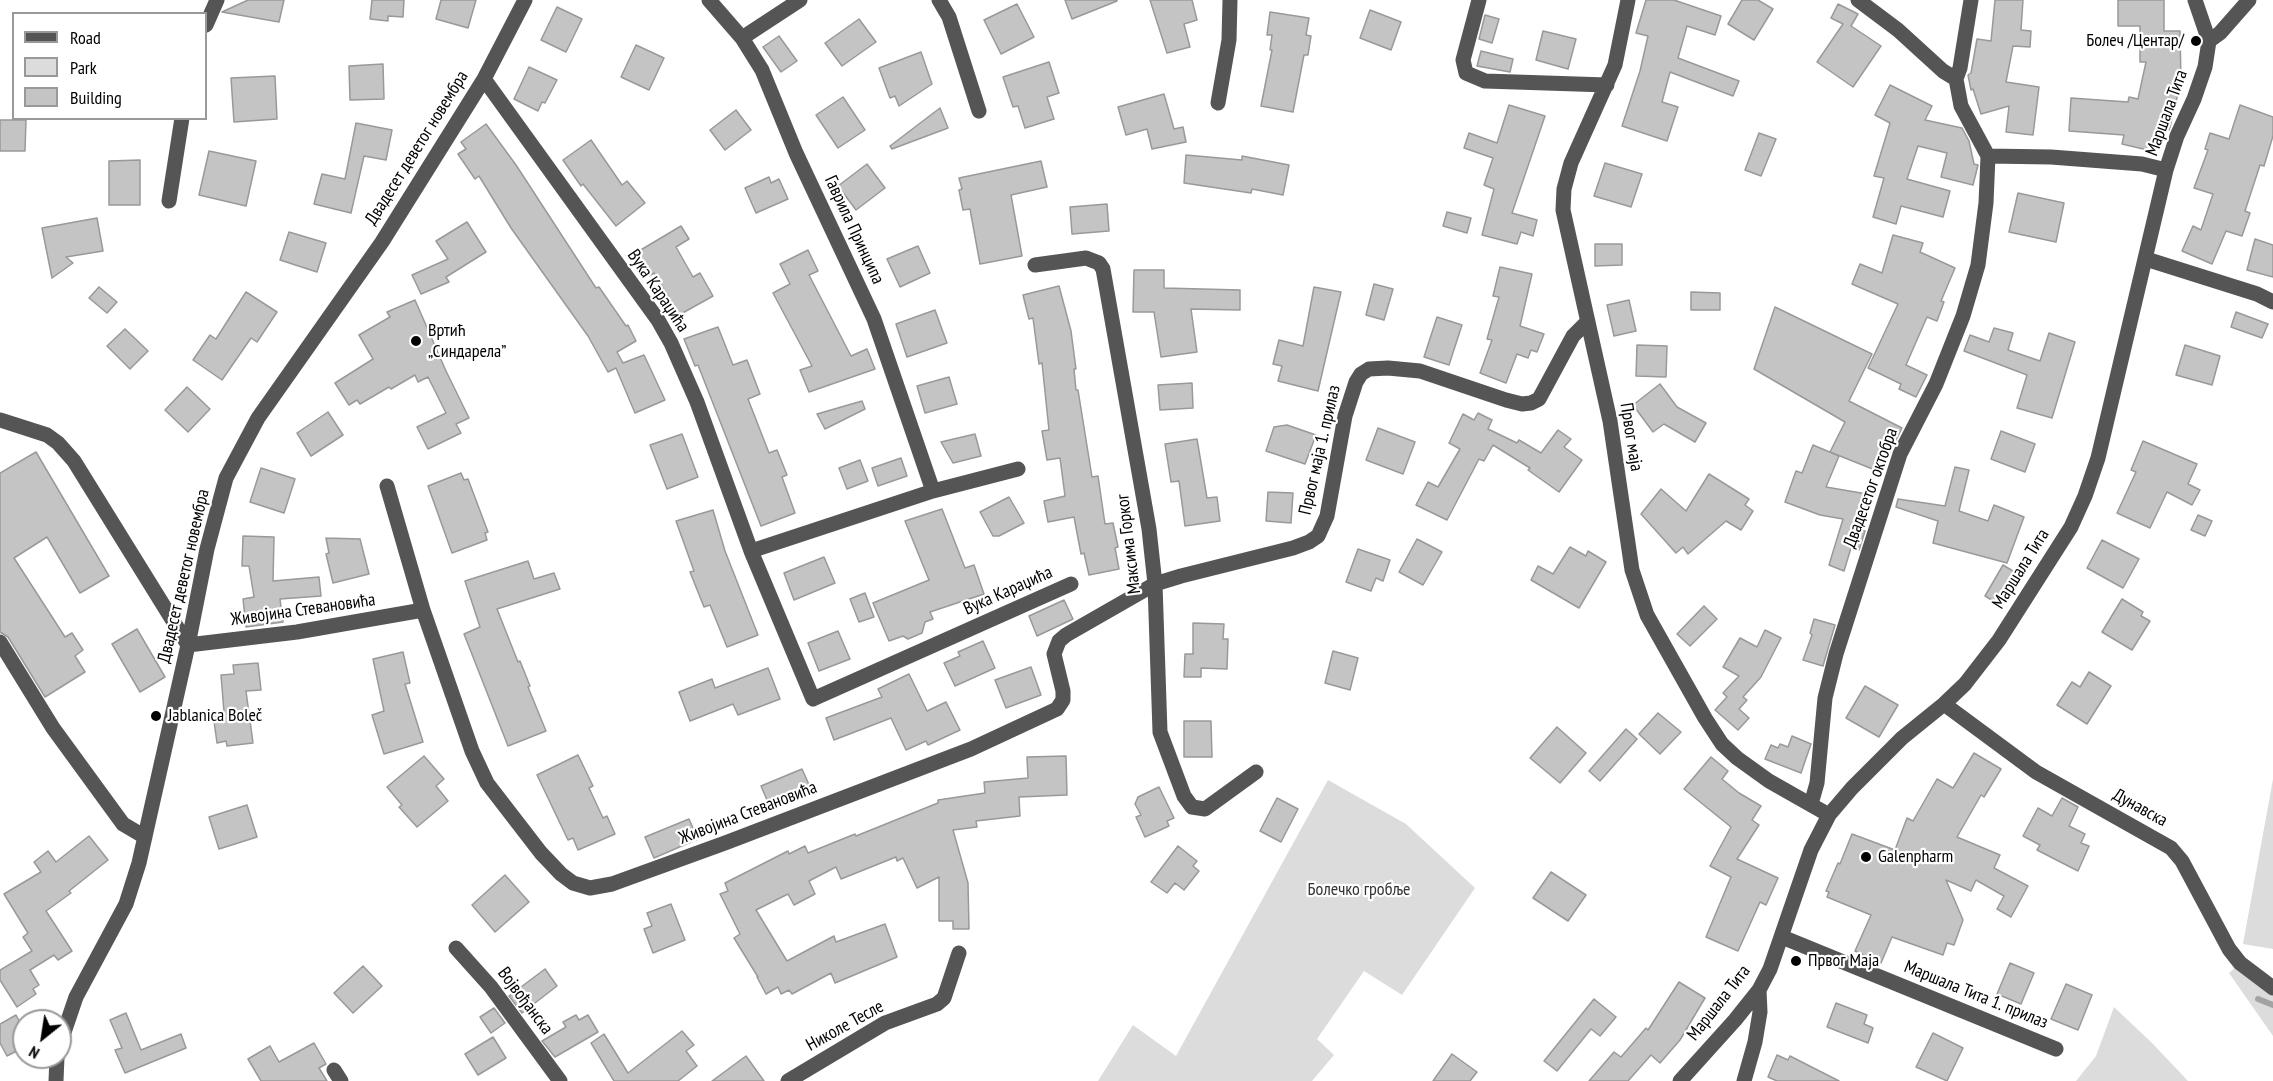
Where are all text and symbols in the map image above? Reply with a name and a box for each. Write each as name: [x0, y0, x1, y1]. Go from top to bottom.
legend: [12, 12, 207, 120]
text: Road: [70, 26, 101, 49]
place label: Болеч /Центар/: [2086, 30, 2184, 52]
marker: Болеч /Центар/: [2189, 34, 2203, 48]
text: Park: [70, 56, 97, 79]
street label: Двадесет деветог новембра: [361, 67, 473, 229]
street label: Маршала Тита: [2141, 67, 2193, 159]
text: Building: [70, 86, 122, 109]
street label: Гаврила Принципа: [819, 172, 889, 288]
street label: Вука Караџића: [622, 246, 694, 336]
place label: Вртић „Синдарела”: [428, 320, 506, 362]
marker: Вртић „Синдарела”: [409, 334, 423, 348]
street label: Првог маја 1. прилаз: [1295, 383, 1345, 517]
street label: Првог маја: [1615, 401, 1647, 473]
street label: Двадесетог октобра: [1839, 425, 1903, 551]
street label: Двадесет деветог новембра: [154, 487, 214, 665]
street label: Максима Горког: [1112, 493, 1146, 595]
street label: Маршала Тита: [1988, 525, 2054, 613]
street label: Вука Караџића: [960, 562, 1056, 620]
street label: Живојина Стевановића: [229, 589, 377, 631]
place label: Jablanica Boleč: [168, 705, 262, 727]
marker: Jablanica Boleč: [149, 709, 163, 723]
street label: Живојина Стевановића: [676, 777, 820, 849]
street label: Дунавска: [2109, 784, 2171, 832]
place label: Galenpharm: [1878, 846, 1953, 868]
marker: Galenpharm: [1859, 850, 1873, 864]
park label: Болечко гробље: [1308, 879, 1410, 901]
place label: Првог Маја: [1808, 950, 1879, 972]
marker: Првог Маја: [1789, 954, 1803, 968]
street label: Маршала Тита 1. прилаз: [1901, 956, 2051, 1034]
street label: Маршала Тита: [1683, 961, 1755, 1045]
street label: Војвођанска: [493, 963, 557, 1039]
street label: Николе Тесле: [802, 996, 888, 1056]
north arrow: [12, 1009, 72, 1069]
text: N: [25, 1042, 43, 1064]

